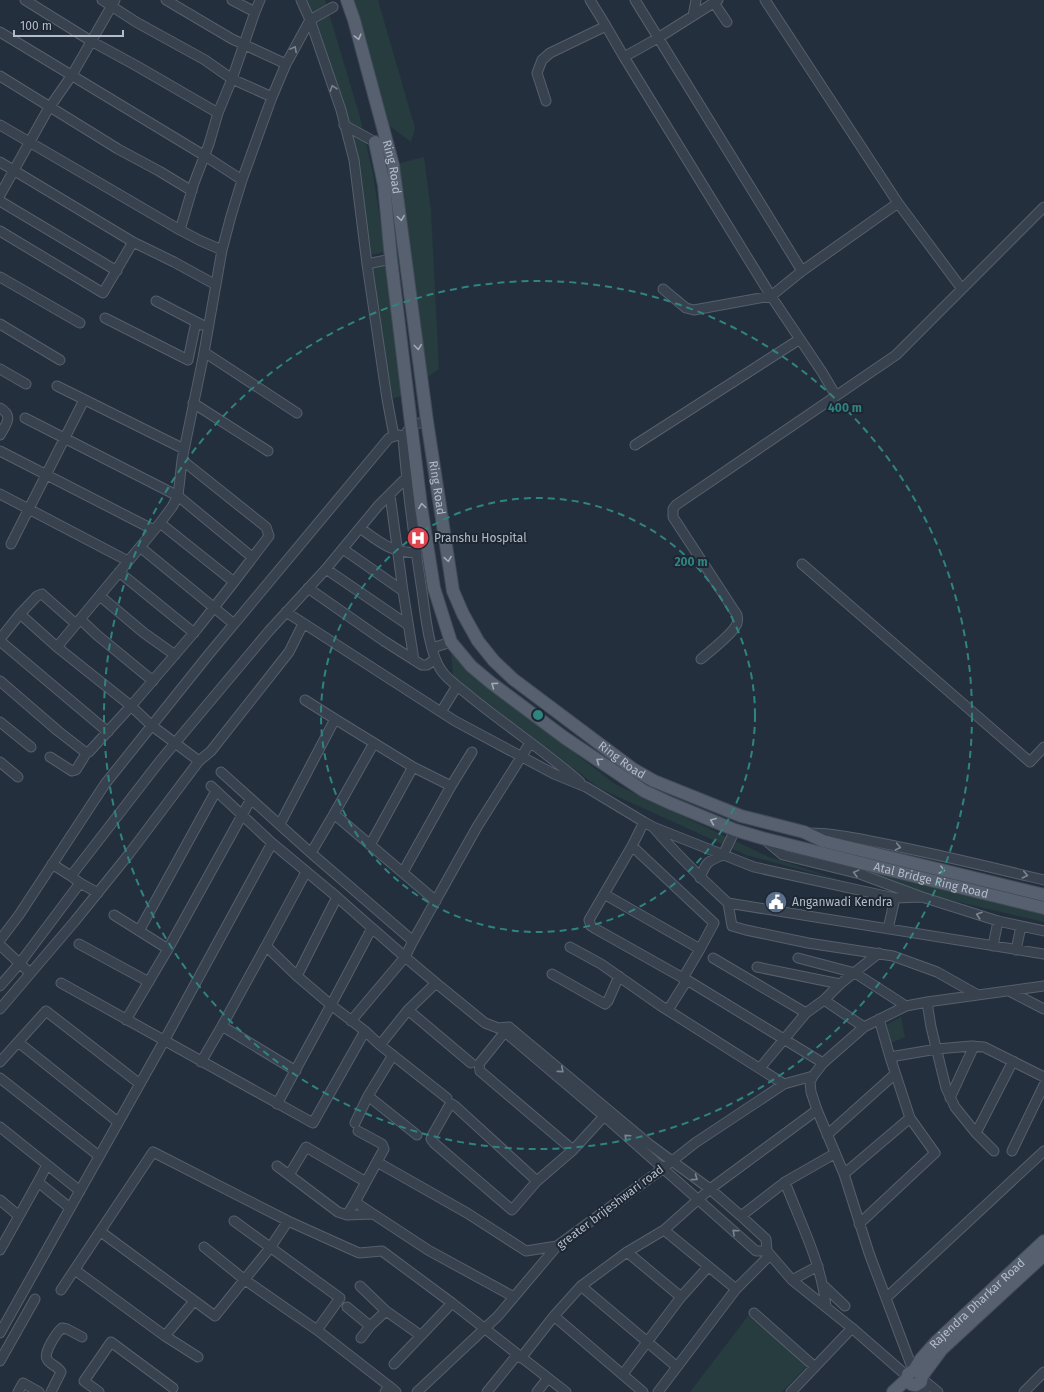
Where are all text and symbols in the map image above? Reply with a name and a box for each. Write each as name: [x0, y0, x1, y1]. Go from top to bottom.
scale bar: [14, 12, 123, 38]
text: 100 m: [20, 19, 52, 33]
one-way arrow: [354, 34, 362, 40]
one-way arrow: [289, 46, 297, 53]
one-way arrow: [329, 84, 338, 91]
street label: Ring Road: [380, 138, 404, 195]
one-way arrow: [396, 215, 405, 221]
one-way arrow: [413, 344, 422, 350]
text: 400 m: [828, 401, 862, 415]
street label: Ring Road: [426, 459, 448, 516]
one-way arrow: [417, 503, 426, 509]
hospital icon: Pranshu Hospital: [405, 525, 431, 551]
place label: Pranshu Hospital: [434, 531, 527, 545]
text: 200 m: [674, 555, 708, 569]
one-way arrow: [443, 556, 452, 562]
one-way arrow: [491, 682, 498, 689]
centre of rings: [531, 708, 545, 722]
street label: Ring Road: [595, 738, 648, 782]
one-way arrow: [596, 758, 603, 766]
one-way arrow: [710, 818, 718, 826]
one-way arrow: [895, 842, 901, 851]
street label: Atal Bridge Ring Road: [872, 859, 990, 901]
one-way arrow: [939, 865, 945, 873]
one-way arrow: [853, 869, 860, 878]
one-way arrow: [1022, 871, 1028, 879]
public building icon: Anganwadi Kendra: [763, 889, 789, 915]
place label: Anganwadi Kendra: [792, 895, 893, 909]
one-way arrow: [976, 911, 983, 920]
one-way arrow: [556, 1065, 564, 1072]
one-way arrow: [624, 1134, 632, 1142]
street label: greater brijeshwari road: [554, 1162, 666, 1252]
one-way arrow: [691, 1174, 698, 1181]
one-way arrow: [732, 1230, 740, 1237]
street label: Rajendra Dharkar Road: [927, 1255, 1028, 1352]

